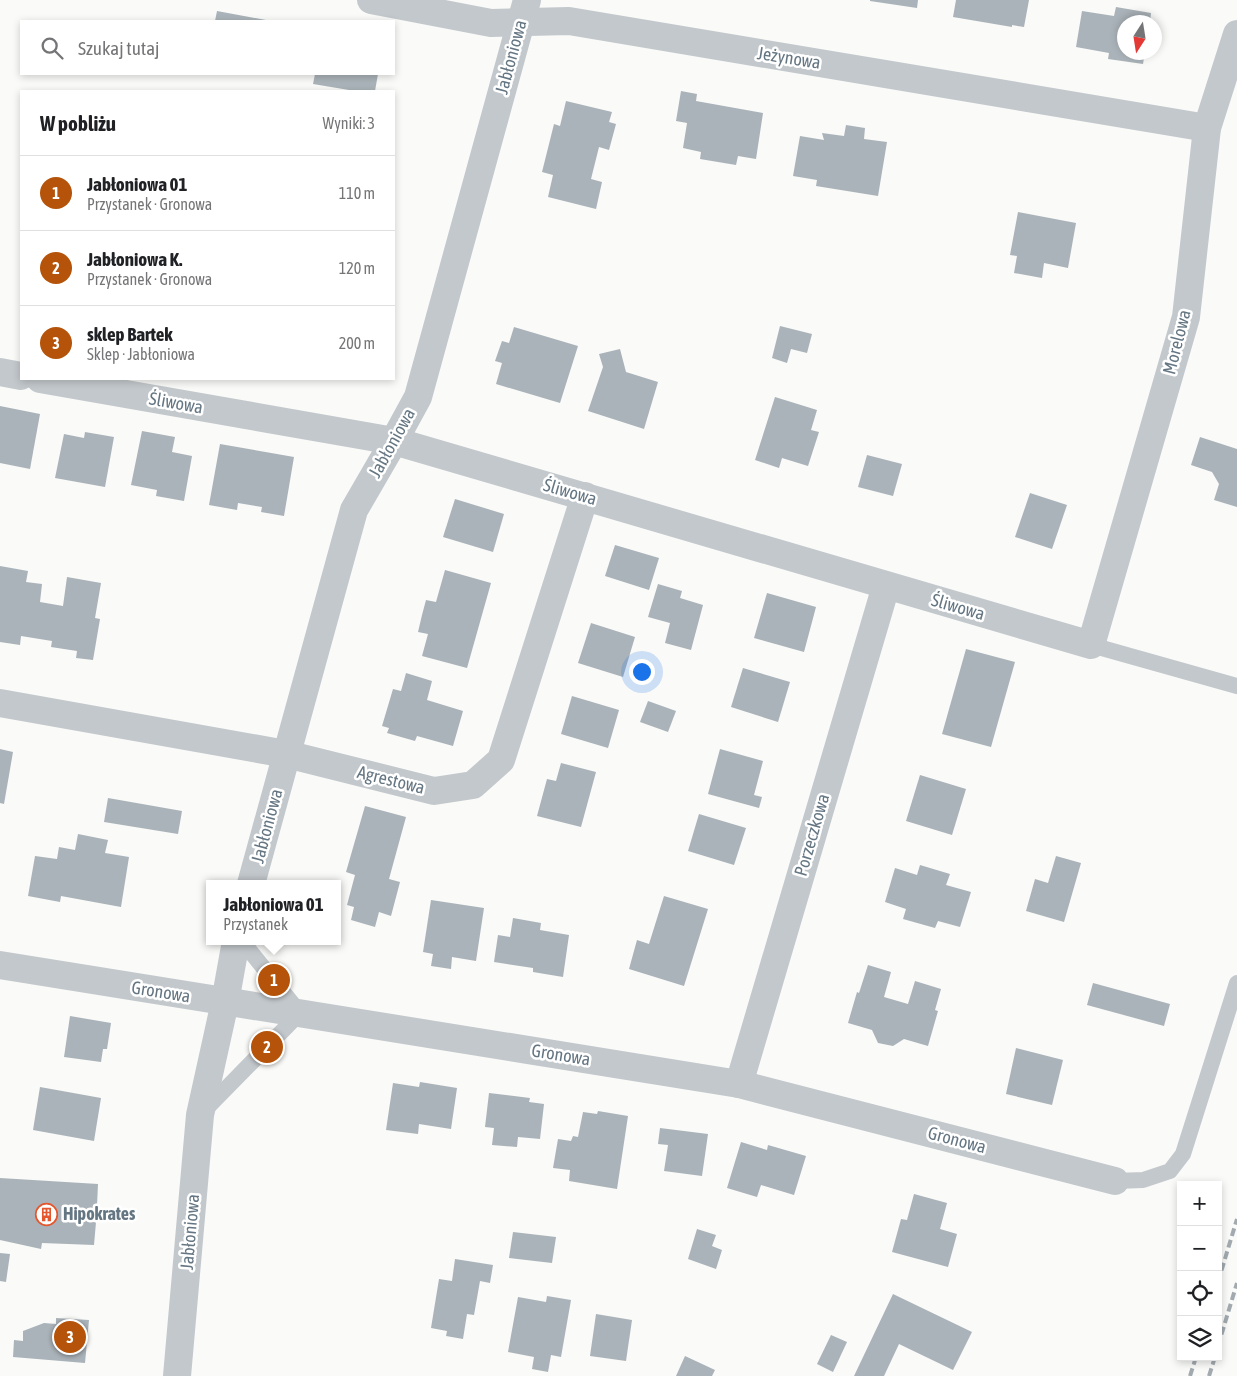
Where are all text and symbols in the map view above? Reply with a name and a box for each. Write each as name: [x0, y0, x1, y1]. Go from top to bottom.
north arrow: [1117, 15, 1162, 60]
street label: Jabłoniowa: [491, 18, 530, 96]
search box: [20, 20, 395, 75]
icon: search: [38, 34, 66, 62]
text: Szukaj tutaj: [78, 37, 160, 59]
street label: Jeżynowa: [756, 42, 822, 73]
text: W pobliżu: [40, 111, 116, 135]
text: Wyniki: 3: [323, 114, 375, 132]
text: Jabłoniowa 01: [87, 173, 187, 195]
text: 1: [52, 184, 60, 202]
text: 110 m: [339, 184, 375, 202]
text: Przystanek · Gronowa: [87, 195, 212, 213]
text: Jabłoniowa K.: [87, 248, 182, 270]
text: 2: [52, 259, 60, 277]
text: 120 m: [339, 259, 375, 277]
text: Przystanek · Gronowa: [87, 270, 212, 288]
street label: Morelowa: [1158, 307, 1195, 376]
text: sklep Bartek: [87, 323, 173, 345]
text: 3: [52, 334, 60, 352]
text: 200 m: [339, 334, 375, 352]
text: Sklep · Jabłoniowa: [87, 345, 195, 363]
street label: Śliwowa: [148, 387, 205, 418]
street label: Jabłoniowa: [364, 405, 419, 481]
street label: Śliwowa: [541, 474, 599, 509]
street label: Śliwowa: [929, 589, 987, 624]
your location: [629, 659, 655, 685]
street label: Agrestowa: [355, 761, 427, 798]
street label: Jabłoniowa: [247, 787, 286, 865]
street label: Porzeczkowa: [790, 791, 833, 878]
popup: [206, 880, 341, 945]
text: Jabłoniowa 01: [223, 893, 324, 915]
text: Przystanek: [223, 915, 288, 933]
pin: 1: [258, 961, 290, 999]
street label: Gronowa: [130, 976, 192, 1007]
pin: 2: [251, 1028, 283, 1066]
street label: Gronowa: [530, 1039, 592, 1070]
street label: Gronowa: [926, 1122, 988, 1157]
map controls: [1177, 1181, 1222, 1361]
button: +: [1177, 1181, 1222, 1226]
street label: Jabłoniowa: [176, 1193, 203, 1271]
building icon: Hipokrates: [35, 1202, 59, 1226]
place label: Hipokrates: [63, 1203, 136, 1224]
button: −: [1177, 1226, 1222, 1271]
button: locate: [1177, 1271, 1222, 1316]
button: layers: [1177, 1316, 1222, 1361]
pin: 3: [54, 1318, 86, 1356]

